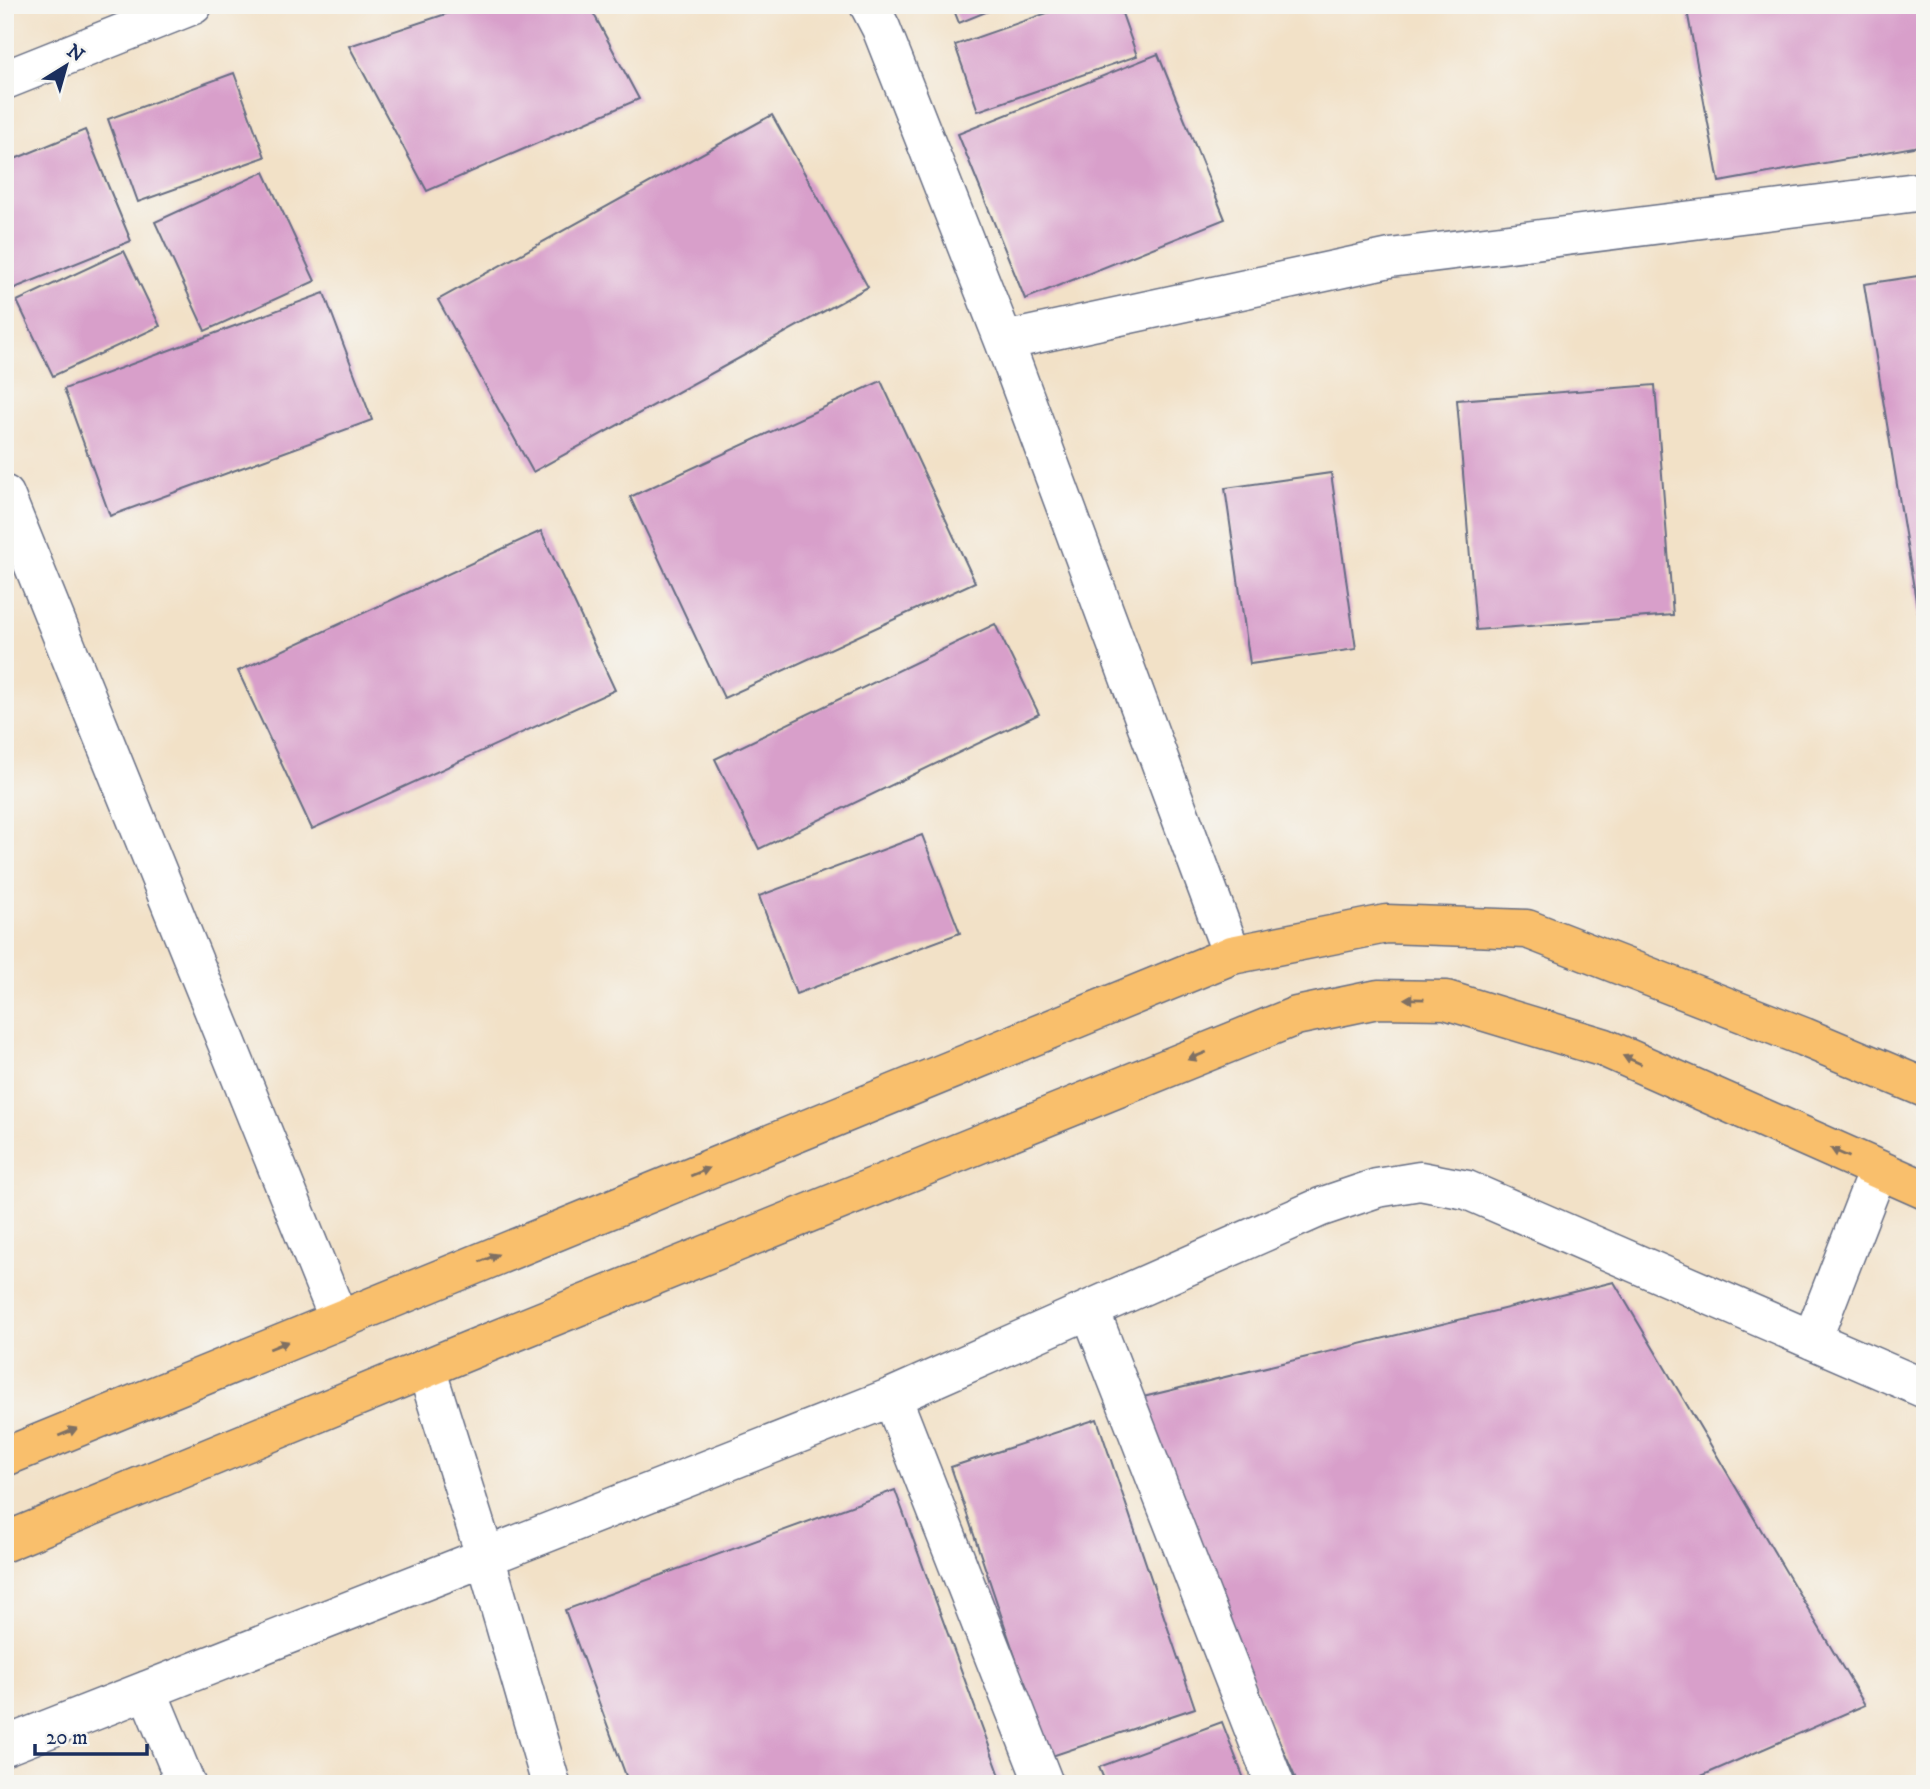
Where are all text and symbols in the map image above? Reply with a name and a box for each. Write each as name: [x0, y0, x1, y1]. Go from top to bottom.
north arrow: [32, 32, 102, 102]
text: N: [62, 40, 89, 68]
one-way arrow: [1403, 994, 1425, 1005]
one-way arrow: [1186, 1051, 1207, 1062]
one-way arrow: [1622, 1054, 1642, 1066]
one-way arrow: [1830, 1147, 1850, 1159]
one-way arrow: [689, 1167, 710, 1178]
one-way arrow: [479, 1253, 500, 1264]
one-way arrow: [268, 1339, 289, 1350]
one-way arrow: [58, 1426, 79, 1437]
scale bar: [35, 1712, 147, 1756]
text: 20 m: [46, 1725, 88, 1751]

